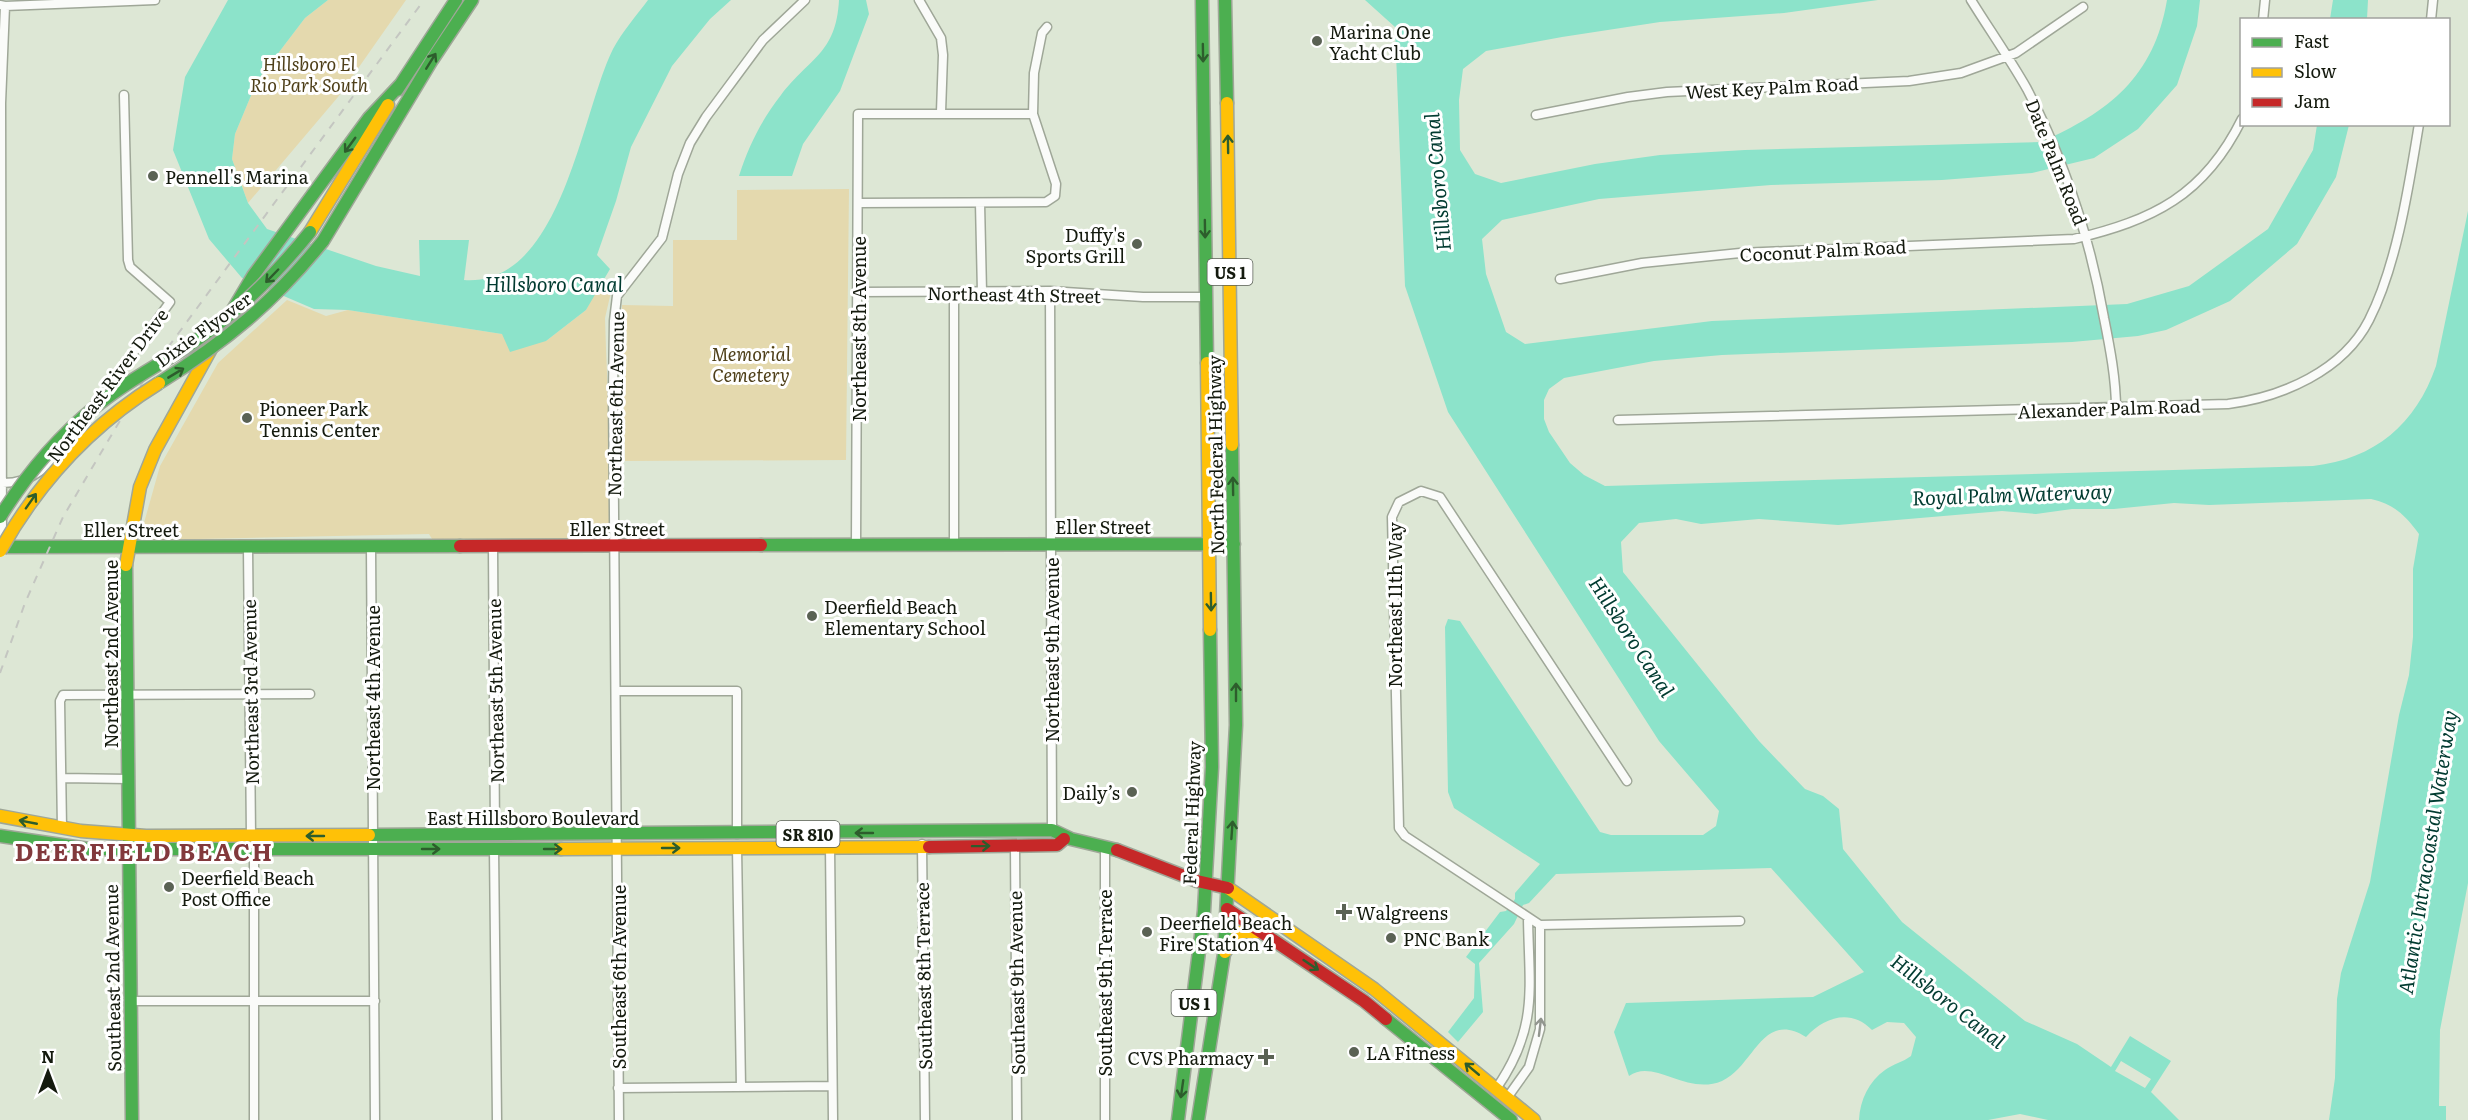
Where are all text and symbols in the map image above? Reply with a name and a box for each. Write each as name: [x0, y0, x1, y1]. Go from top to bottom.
place label: Marina One Yacht Club: [1329, 18, 1431, 66]
legend: [2240, 18, 2450, 126]
text: Fast: [2294, 27, 2330, 54]
marker: Marina One Yacht Club: [1310, 34, 1324, 48]
one-way arrow: [1197, 43, 1208, 63]
park label: Hillsboro El Rio Park South: [250, 50, 369, 98]
one-way arrow: [425, 53, 437, 70]
text: Slow: [2294, 57, 2337, 84]
street label: West Key Palm Road: [1685, 69, 1859, 105]
text: Jam: [2294, 87, 2330, 114]
street label: Date Palm Road: [2019, 95, 2095, 229]
water label: Hillsboro Canal: [1415, 111, 1457, 252]
one-way arrow: [1223, 134, 1234, 154]
one-way arrow: [343, 136, 356, 152]
place label: Pennell's Marina: [165, 163, 309, 190]
marker: Pennell's Marina: [146, 169, 160, 183]
one-way arrow: [1199, 218, 1211, 238]
place label: Duffy's Sports Grill: [1026, 221, 1125, 269]
street label: Coconut Palm Road: [1739, 232, 1907, 268]
street label: Northeast 8th Avenue: [845, 236, 872, 422]
marker: Duffy's Sports Grill: [1130, 237, 1144, 251]
road number: US 1: [1208, 259, 1252, 285]
water label: Hillsboro Canal: [485, 268, 624, 298]
one-way arrow: [264, 269, 279, 284]
street label: Northeast 4th Street: [927, 279, 1102, 309]
street label: Dixie Flyover: [149, 285, 257, 373]
street label: Northeast River Drive: [40, 302, 174, 468]
street label: Northeast 6th Avenue: [600, 311, 630, 497]
park label: Memorial Cemetery: [711, 340, 792, 388]
street label: North Federal Highway: [1200, 354, 1230, 555]
one-way arrow: [167, 367, 184, 379]
street label: Alexander Palm Road: [2017, 391, 2201, 425]
place label: Pioneer Park Tennis Center: [259, 395, 380, 443]
marker: Pioneer Park Tennis Center: [240, 411, 254, 425]
water label: Royal Palm Waterway: [1911, 475, 2113, 511]
one-way arrow: [1227, 476, 1239, 496]
one-way arrow: [25, 493, 37, 509]
street label: Eller Street: [1055, 513, 1152, 540]
street label: Eller Street: [569, 515, 666, 542]
street label: Eller Street: [83, 516, 180, 543]
street label: Northeast 11th Way: [1381, 522, 1408, 688]
street label: Northeast 9th Avenue: [1038, 557, 1065, 743]
street label: Northeast 2nd Avenue: [97, 560, 124, 748]
water label: Hillsboro Canal: [1583, 570, 1683, 703]
one-way arrow: [1205, 592, 1217, 612]
place label: Deerfield Beach Elementary School: [824, 593, 986, 641]
street label: Northeast 5th Avenue: [480, 598, 510, 784]
street label: Northeast 3rd Avenue: [235, 599, 265, 785]
street label: Northeast 4th Avenue: [359, 605, 386, 791]
marker: Deerfield Beach Elementary School: [805, 609, 819, 623]
one-way arrow: [1230, 683, 1242, 703]
water label: Atlantic Intracoastal Waterway: [2389, 708, 2463, 996]
street label: Federal Highway: [1175, 740, 1207, 885]
place label: Daily’s: [1062, 779, 1120, 806]
marker: Daily’s: [1125, 785, 1139, 799]
street label: East Hillsboro Boulevard: [427, 804, 639, 831]
one-way arrow: [19, 816, 39, 827]
road number: SR 810: [776, 821, 840, 847]
one-way arrow: [1227, 821, 1238, 840]
one-way arrow: [854, 827, 874, 839]
one-way arrow: [305, 830, 325, 842]
district label: DEERFIELD BEACH: [15, 833, 273, 868]
one-way arrow: [970, 841, 990, 852]
one-way arrow: [661, 842, 681, 854]
one-way arrow: [420, 843, 440, 855]
one-way arrow: [542, 843, 562, 855]
place label: Deerfield Beach Post Office: [181, 864, 315, 912]
marker: Deerfield Beach Post Office: [162, 880, 176, 894]
street label: Southeast 8th Terrace: [908, 882, 938, 1070]
street label: Southeast 2nd Avenue: [97, 884, 127, 1072]
street label: Southeast 6th Avenue: [605, 885, 632, 1069]
street label: Southeast 9th Terrace: [1091, 889, 1118, 1077]
street label: Southeast 9th Avenue: [1001, 891, 1031, 1075]
place label: Walgreens: [1356, 899, 1448, 926]
marker: Walgreens: [1337, 905, 1351, 919]
place label: Deerfield Beach Fire Station 4: [1159, 909, 1293, 957]
marker: Deerfield Beach Fire Station 4: [1140, 925, 1154, 939]
place label: PNC Bank: [1403, 925, 1490, 952]
marker: PNC Bank: [1384, 931, 1398, 945]
water label: Hillsboro Canal: [1885, 946, 2013, 1055]
one-way arrow: [1302, 959, 1318, 971]
road number: US 1: [1172, 990, 1216, 1016]
one-way arrow: [1535, 1018, 1546, 1037]
place label: LA Fitness: [1366, 1039, 1455, 1066]
north arrow: [18, 1042, 78, 1102]
text: N: [41, 1044, 55, 1068]
place label: CVS Pharmacy: [1127, 1044, 1255, 1071]
marker: LA Fitness: [1347, 1045, 1361, 1059]
marker: CVS Pharmacy: [1259, 1050, 1273, 1064]
one-way arrow: [1464, 1063, 1480, 1076]
one-way arrow: [1177, 1079, 1188, 1099]

